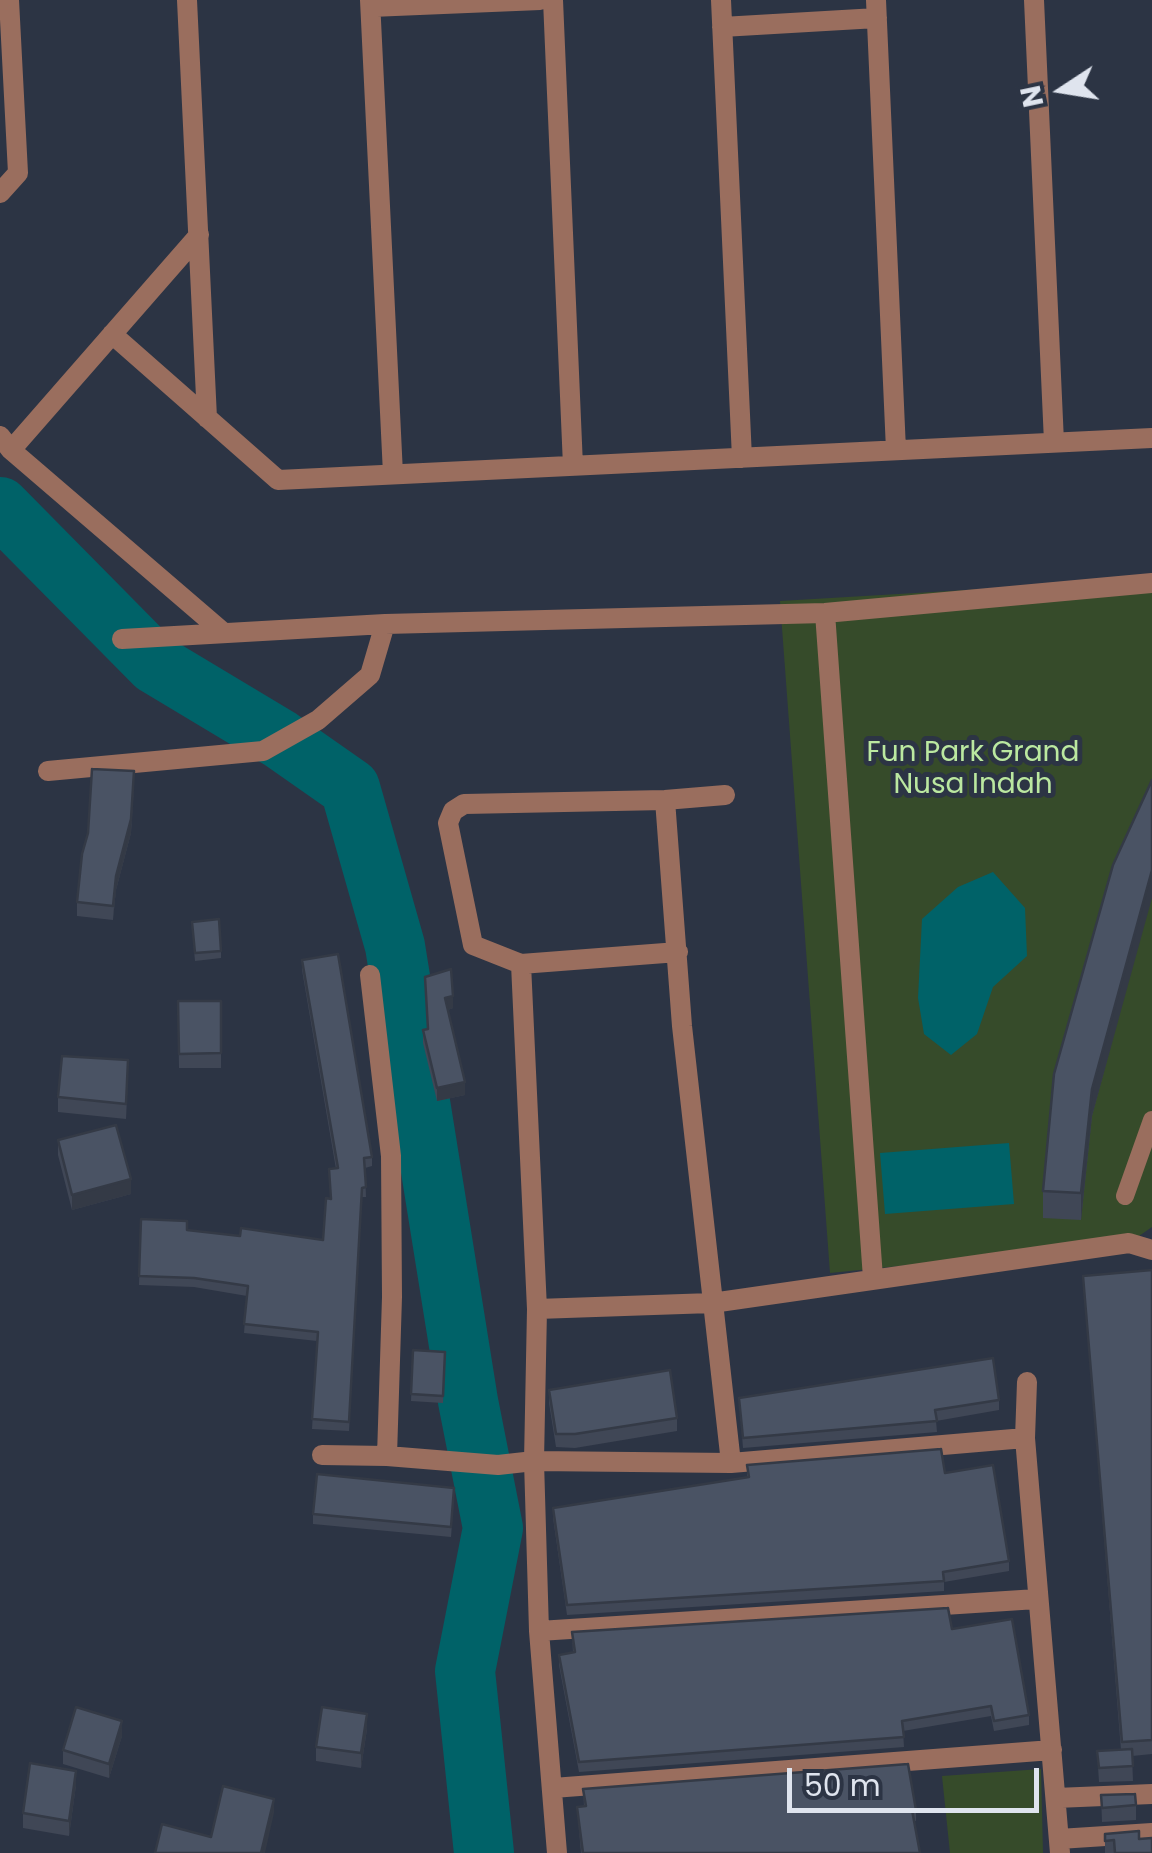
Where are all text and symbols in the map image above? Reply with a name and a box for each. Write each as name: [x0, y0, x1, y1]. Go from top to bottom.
north arrow: [1012, 40, 1112, 140]
text: N: [1011, 82, 1053, 111]
park label: Fun Park Grand Nusa Indah: [867, 737, 1079, 803]
scale bar: [792, 1748, 1044, 1810]
text: 50 m: [804, 1764, 881, 1807]

